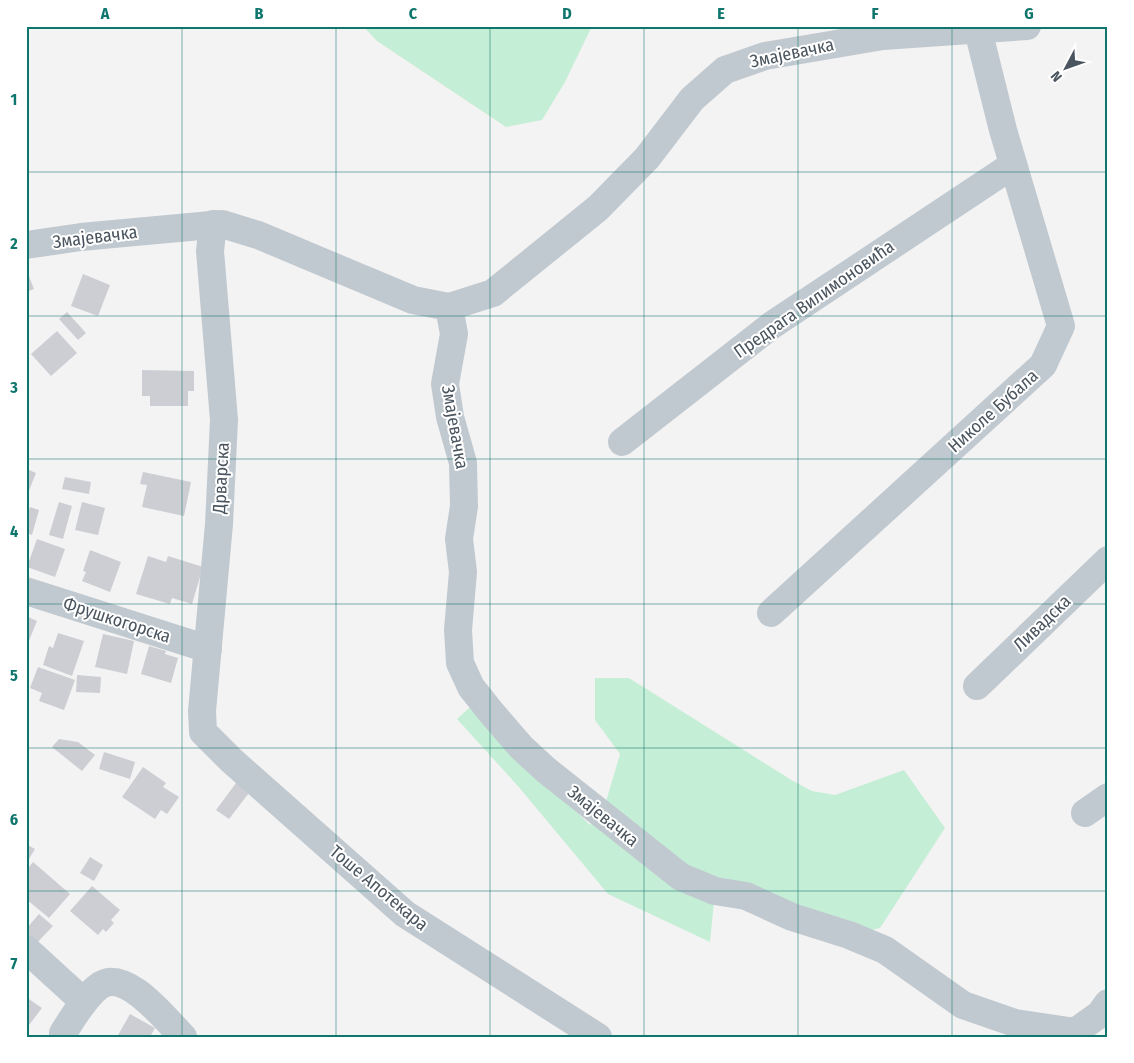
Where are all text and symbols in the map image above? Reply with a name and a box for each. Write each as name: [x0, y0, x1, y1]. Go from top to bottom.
text: A: [100, 4, 110, 23]
text: B: [255, 4, 264, 23]
text: C: [409, 4, 418, 23]
text: D: [562, 4, 572, 23]
text: E: [717, 4, 725, 23]
text: F: [871, 4, 879, 23]
text: G: [1024, 4, 1034, 23]
street label: Змајевачка: [748, 33, 836, 73]
north arrow: [1042, 42, 1092, 92]
text: N: [1047, 67, 1066, 85]
text: 1: [11, 90, 17, 109]
street label: Змајевачка: [51, 221, 139, 253]
text: 2: [9, 234, 18, 253]
street label: Предрага Вилимоновића: [730, 235, 899, 363]
street label: Николе Бубала: [943, 365, 1043, 457]
text: 3: [9, 378, 18, 397]
street label: Змајевачка: [437, 383, 473, 471]
street label: Дрварска: [208, 442, 234, 515]
text: 4: [10, 522, 18, 541]
street label: Ливадска: [1009, 590, 1076, 656]
street label: Фрушкогорска: [60, 592, 174, 648]
text: 5: [10, 666, 18, 685]
street label: Змајевачка: [563, 781, 643, 851]
text: 6: [10, 810, 18, 829]
street label: Тоше Апотекара: [325, 840, 433, 936]
text: 7: [11, 954, 18, 973]

